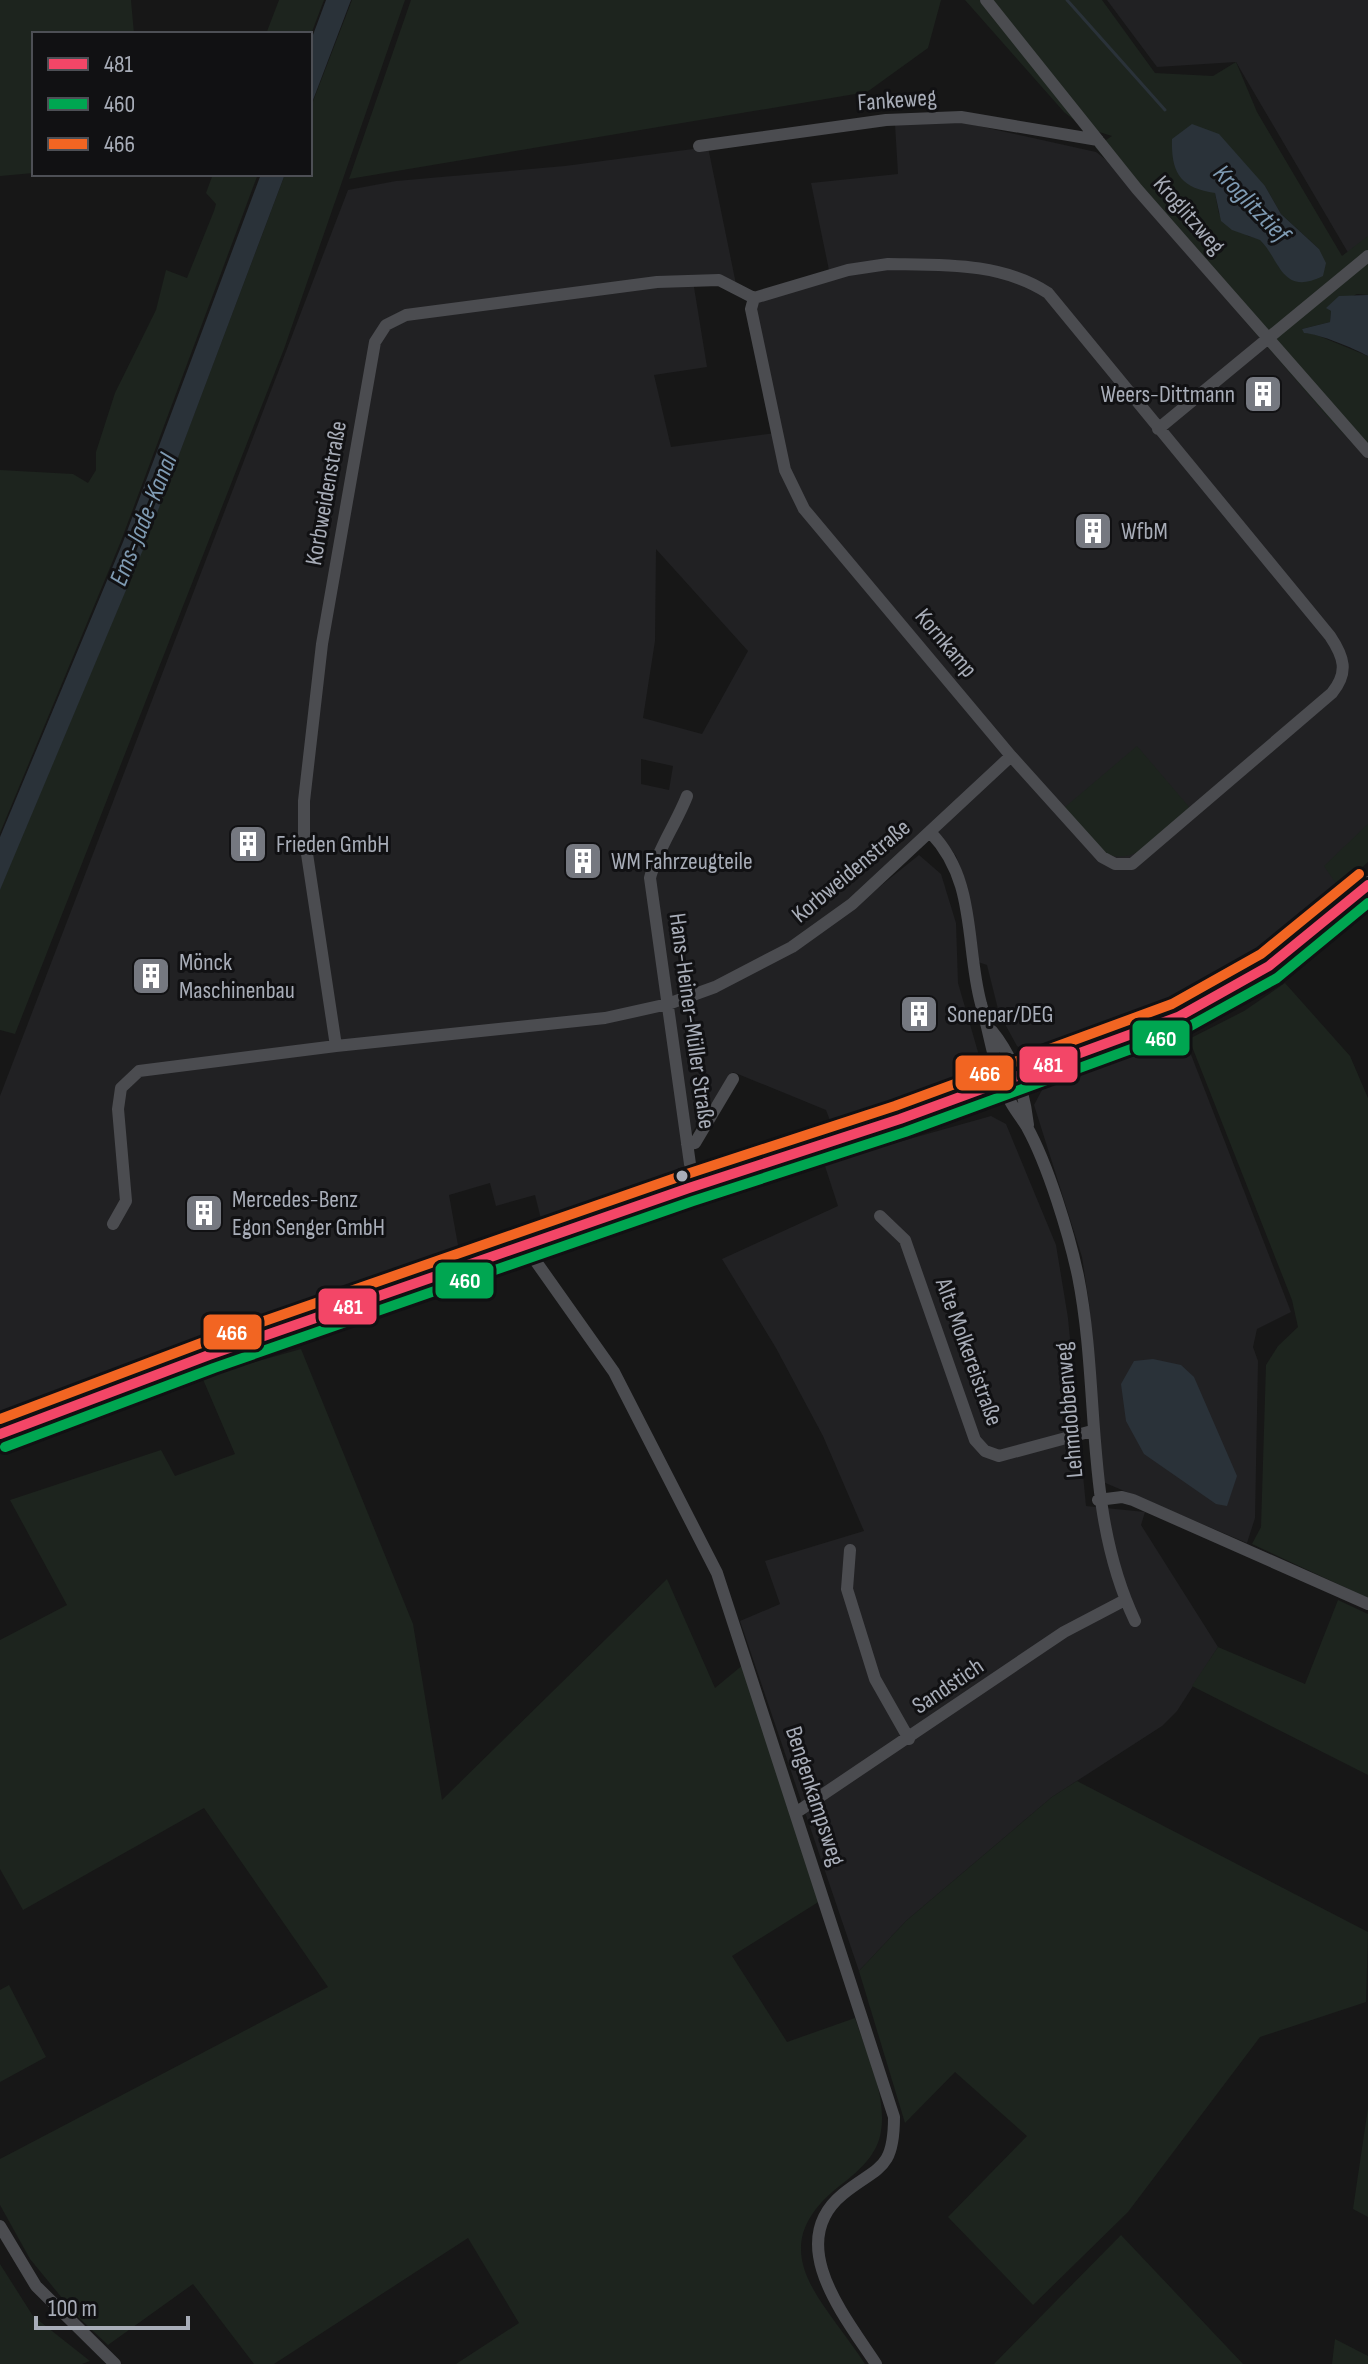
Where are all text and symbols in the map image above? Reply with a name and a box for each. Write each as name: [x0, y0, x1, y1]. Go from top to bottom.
legend: [32, 32, 312, 176]
text: 481: [104, 50, 134, 79]
street label: Fankeweg: [857, 83, 937, 117]
text: 460: [104, 90, 135, 119]
text: 466: [104, 130, 135, 159]
water label: Kroglitztief: [1206, 159, 1298, 251]
street label: Kroglitzweg: [1147, 170, 1231, 260]
building icon: Weers-Dittmann: [1242, 373, 1284, 415]
place label: Weers-Dittmann: [1100, 380, 1235, 409]
street label: Korbweidenstraße: [299, 419, 353, 567]
water label: Ems-Jade-Kanal: [103, 448, 185, 590]
building icon: WfbM: [1072, 510, 1114, 552]
place label: WfbM: [1121, 517, 1168, 546]
street label: Kornkamp: [909, 603, 983, 683]
street label: Korbweidenstraße: [786, 813, 916, 929]
building icon: Frieden GmbH: [227, 823, 269, 865]
place label: Frieden GmbH: [276, 830, 389, 859]
building icon: WM Fahrzeugteile: [562, 840, 604, 882]
place label: WM Fahrzeugteile: [611, 847, 753, 876]
street label: Hans-Heiner-Müller Straße: [662, 911, 722, 1131]
place label: Mönck Maschinenbau: [179, 948, 295, 1005]
building icon: Mönck Maschinenbau: [130, 955, 172, 997]
building icon: Sonepar/DEG: [898, 993, 940, 1035]
place label: Sonepar/DEG: [947, 1000, 1054, 1029]
line badge: 460: [1131, 1019, 1191, 1057]
text: 460: [1145, 1026, 1177, 1053]
line badge: 481: [1018, 1045, 1079, 1084]
text: 481: [1033, 1052, 1063, 1079]
line badge: 466: [954, 1054, 1015, 1092]
text: 466: [970, 1061, 1000, 1088]
unlabelled marker: [674, 1168, 690, 1184]
place label: Mercedes-Benz Egon Senger GmbH: [232, 1185, 385, 1242]
building icon: Mercedes-Benz Egon Senger GmbH: [183, 1192, 225, 1234]
line badge: 460: [434, 1261, 495, 1300]
text: 460: [449, 1268, 481, 1295]
street label: Alte Molkereistraße: [929, 1273, 1009, 1430]
line badge: 481: [317, 1287, 378, 1326]
text: 481: [333, 1294, 363, 1321]
line badge: 466: [202, 1313, 263, 1351]
text: 466: [217, 1320, 247, 1347]
street label: Lehmdobbenweg: [1049, 1341, 1089, 1479]
street label: Sandstich: [907, 1652, 989, 1720]
street label: Bengenkampsweg: [779, 1723, 851, 1869]
scale bar: [36, 2280, 188, 2330]
text: 100 m: [48, 2294, 97, 2323]

